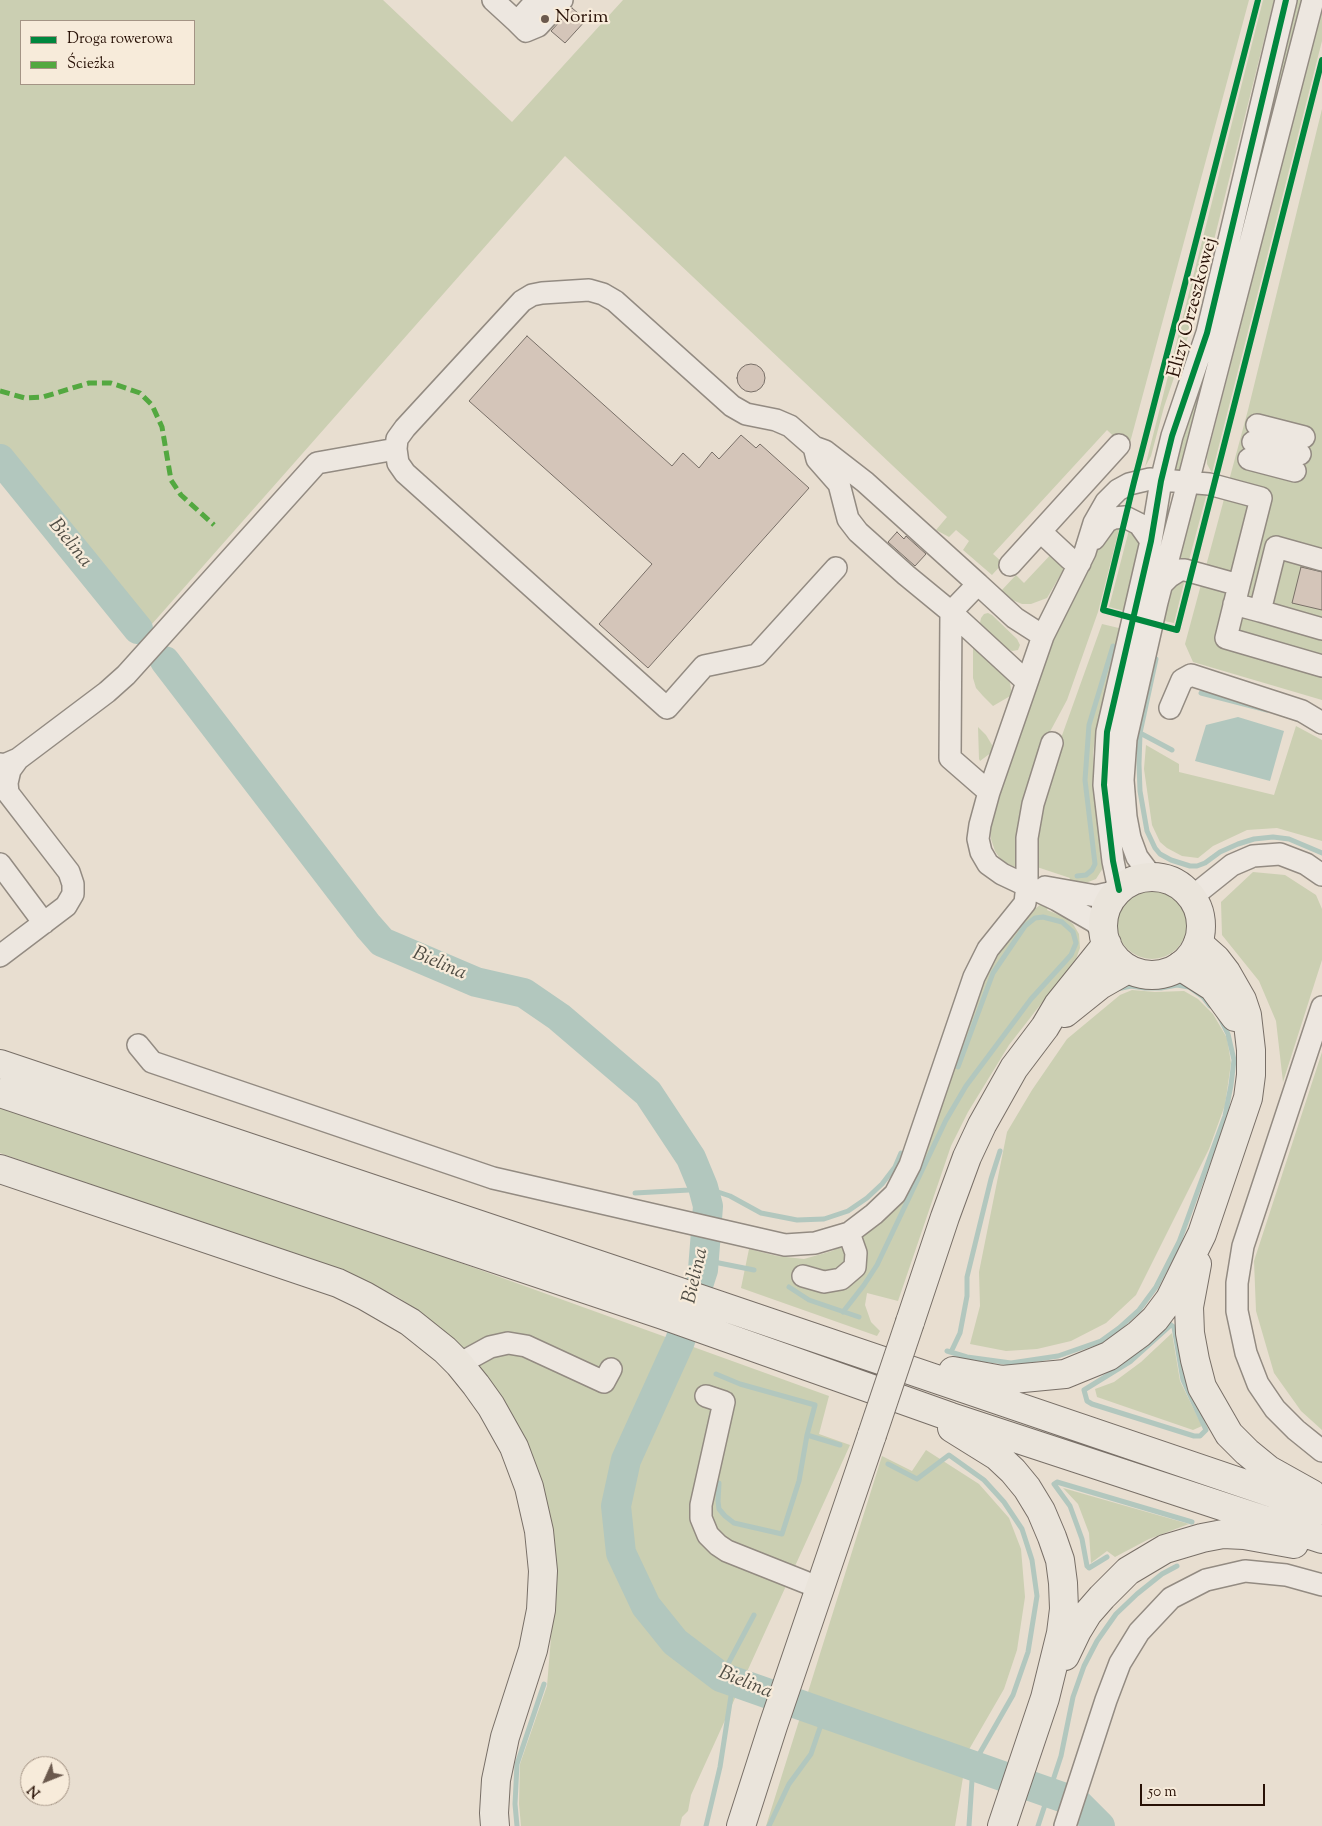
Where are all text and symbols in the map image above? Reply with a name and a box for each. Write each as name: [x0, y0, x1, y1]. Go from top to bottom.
place label: Norim: [555, 8, 609, 30]
marker: Norim: [539, 13, 551, 25]
legend: [20, 20, 195, 85]
text: Droga rowerowa: [67, 29, 173, 50]
text: Ścieżka: [67, 54, 115, 75]
street label: Elizy Orzeszkowej: [1164, 235, 1224, 381]
water label: Bielina: [42, 515, 96, 573]
water label: Bielina: [408, 943, 470, 987]
water label: Bielina: [679, 1246, 715, 1306]
water label: Bielina: [714, 1662, 776, 1706]
north arrow: [20, 1756, 70, 1806]
scale bar: [1142, 1774, 1267, 1806]
text: N: [24, 1780, 46, 1802]
text: 50 m: [1148, 1782, 1177, 1803]

